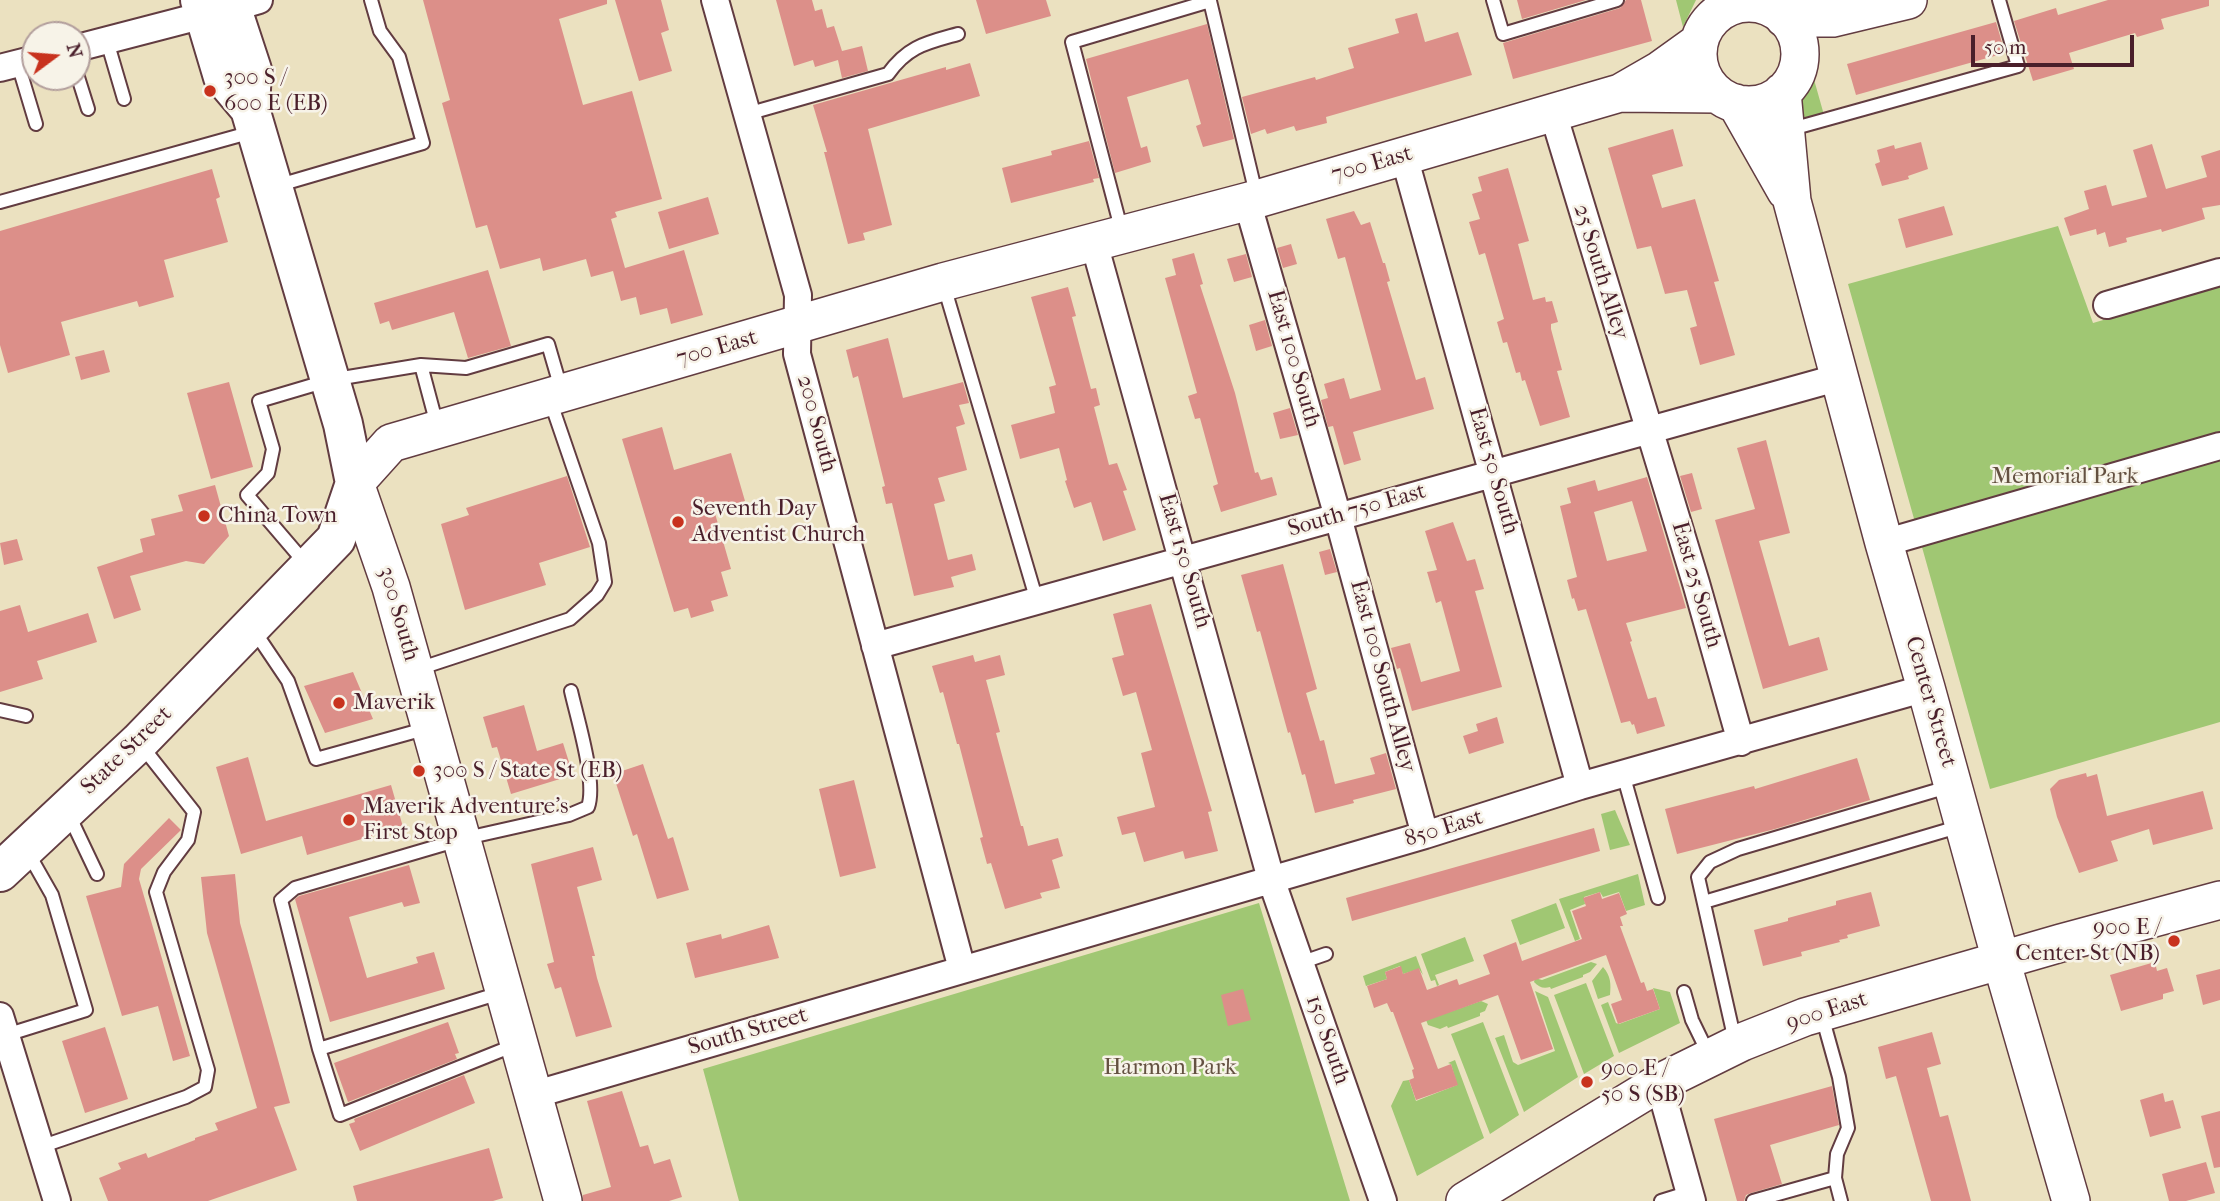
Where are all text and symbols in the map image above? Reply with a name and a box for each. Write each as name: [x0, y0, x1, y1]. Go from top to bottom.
north arrow: [21, 21, 91, 91]
scale bar: [1975, 21, 2138, 65]
text: 50 m: [1984, 35, 2027, 59]
text: N: [62, 41, 87, 61]
place label: 300 S / 600 E (EB): [224, 64, 328, 118]
marker: 300 S / 600 E (EB): [202, 83, 218, 99]
street label: 700 East: [1328, 140, 1416, 190]
street label: 25 South Alley: [1566, 201, 1634, 343]
street label: East 100 South: [1260, 287, 1326, 431]
street label: 700 East: [673, 324, 761, 374]
street label: 200 South: [790, 372, 842, 476]
street label: East 50 South: [1462, 404, 1524, 538]
park label: Memorial Park: [1992, 463, 2138, 491]
street label: South 750 East: [1285, 478, 1429, 544]
street label: East 150 South: [1152, 490, 1216, 632]
place label: Seventh Day Adventist Church: [692, 495, 865, 549]
place label: China Town: [218, 502, 337, 530]
marker: China Town: [196, 508, 212, 524]
marker: Seventh Day Adventist Church: [670, 514, 686, 530]
street label: East 25 South: [1665, 519, 1727, 651]
street label: 300 South: [371, 564, 425, 664]
street label: East 100 South Alley: [1343, 577, 1421, 775]
street label: Center Street: [1898, 633, 1962, 771]
place label: Maverik: [353, 689, 435, 717]
marker: Maverik: [331, 695, 347, 711]
street label: State Street: [76, 701, 178, 801]
place label: 300 S / State St (EB): [433, 757, 622, 785]
marker: 300 S / State St (EB): [411, 763, 427, 779]
place label: Maverik Adventure's First Stop: [363, 793, 568, 847]
street label: 850 East: [1402, 804, 1486, 854]
marker: Maverik Adventure's First Stop: [341, 812, 357, 828]
place label: 900 E / Center St (NB): [2015, 914, 2160, 968]
marker: 900 E / Center St (NB): [2166, 933, 2182, 949]
street label: 900 East: [1783, 986, 1871, 1038]
street label: 150 South: [1299, 992, 1355, 1088]
street label: South Street: [685, 1002, 811, 1062]
park label: Harmon Park: [1103, 1054, 1237, 1082]
place label: 900 E / 50 S (SB): [1601, 1055, 1685, 1109]
marker: 900 E / 50 S (SB): [1579, 1074, 1595, 1090]

